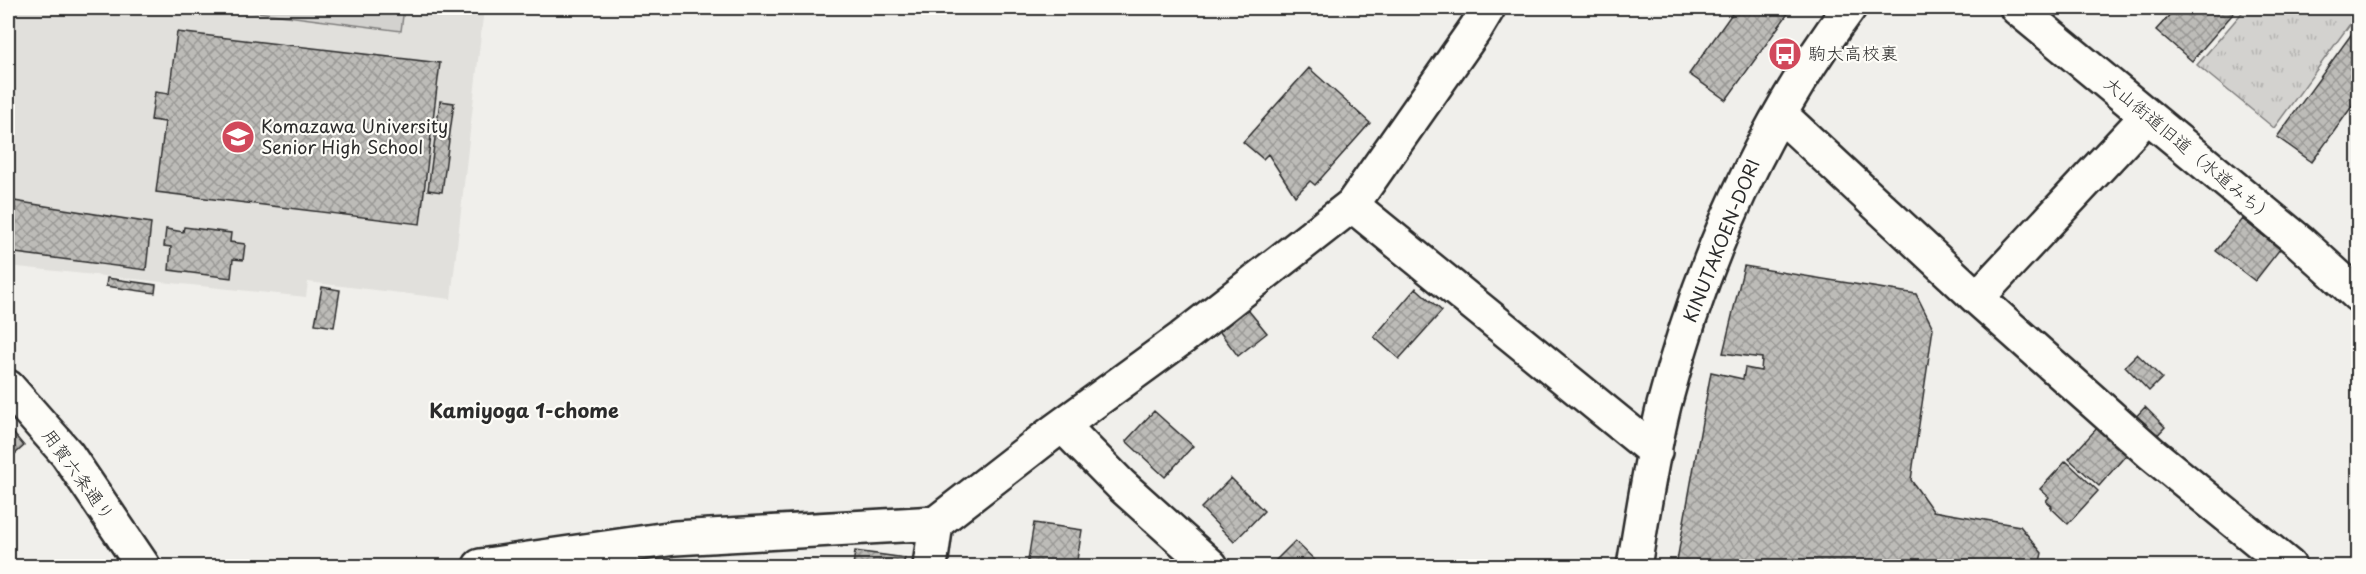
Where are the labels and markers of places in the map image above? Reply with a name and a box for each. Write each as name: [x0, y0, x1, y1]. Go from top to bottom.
bus stop icon: 駒大高校裏: [1767, 36, 1803, 72]
place label: 駒大高校裏: [1808, 39, 1898, 66]
place label: Komazawa University Senior High School: [261, 112, 448, 160]
school or university icon: Komazawa University Senior High School: [220, 119, 256, 155]

